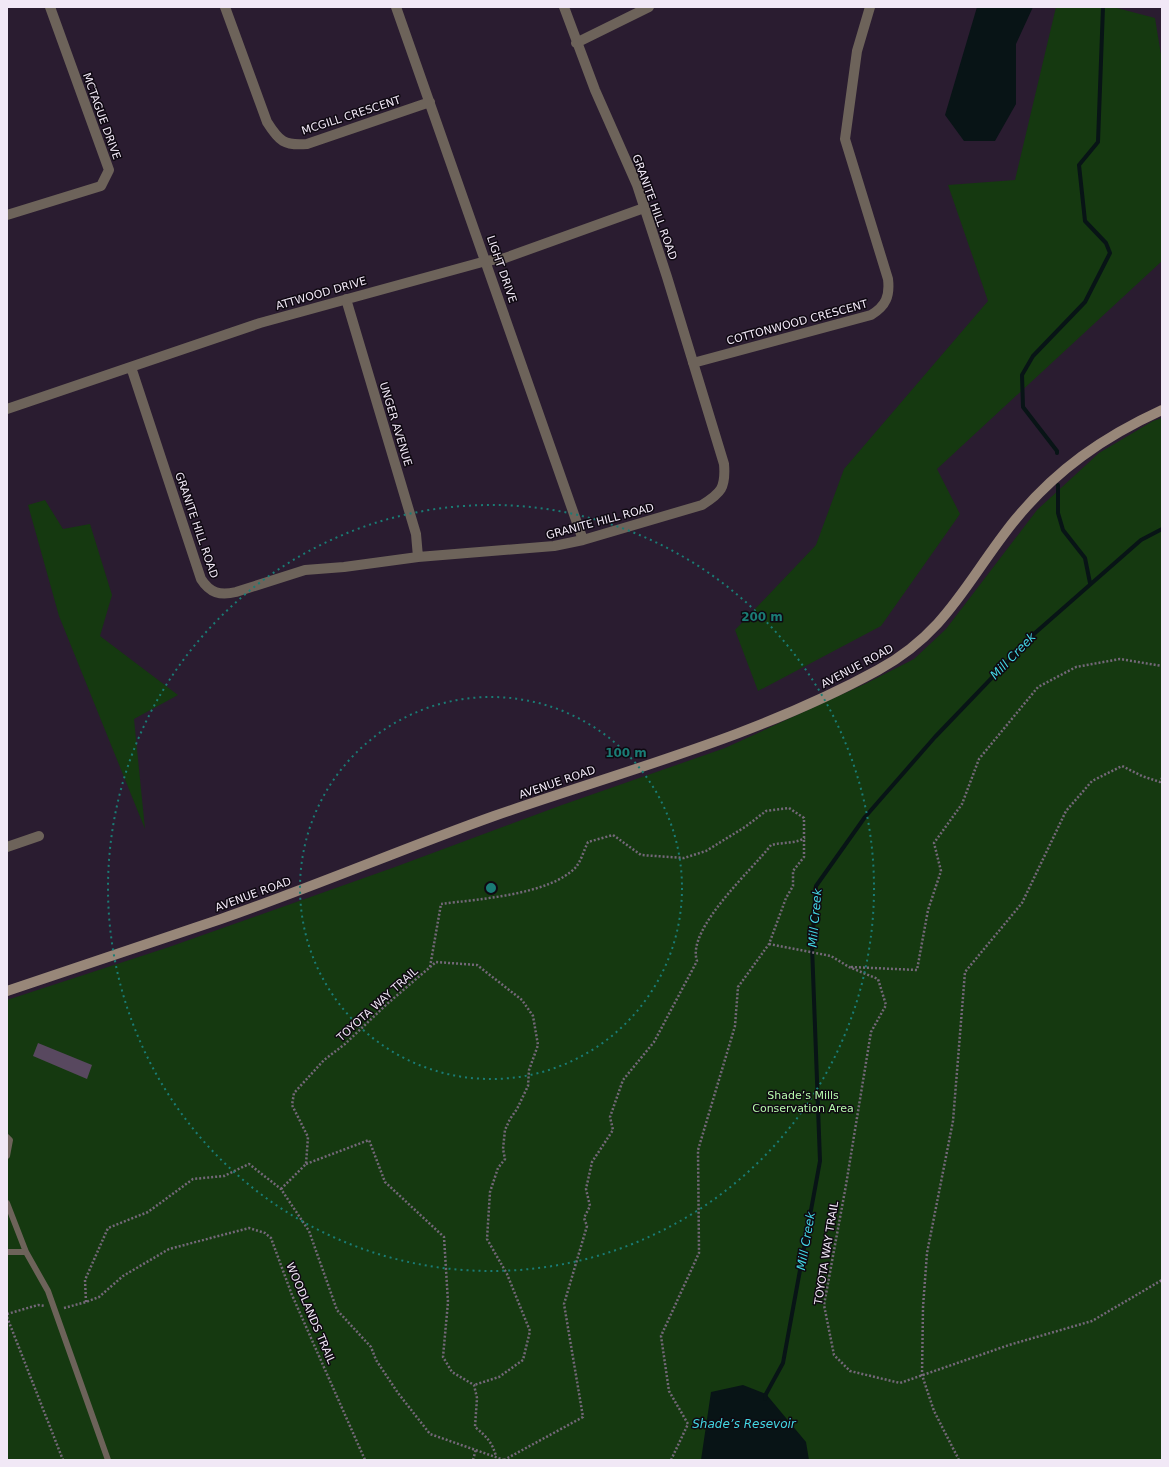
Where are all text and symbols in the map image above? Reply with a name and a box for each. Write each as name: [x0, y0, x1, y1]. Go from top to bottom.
street label: MCTAGUE DRIVE: [80, 71, 123, 161]
street label: MCGILL CRESCENT: [300, 93, 403, 138]
street label: GRANITE HILL ROAD: [629, 153, 680, 262]
street label: LIGHT DRIVE: [484, 234, 519, 305]
street label: ATTWOOD DRIVE: [274, 274, 368, 313]
street label: COTTONWOOD CRESCENT: [725, 297, 869, 348]
street label: UNGER AVENUE: [377, 380, 415, 468]
street label: GRANITE HILL ROAD: [172, 470, 221, 580]
street label: GRANITE HILL ROAD: [545, 501, 656, 542]
text: 200 m: [741, 610, 783, 624]
water label: Mill Creek: [987, 629, 1039, 682]
street label: AVENUE ROAD: [819, 642, 896, 691]
text: 100 m: [605, 746, 647, 760]
street label: AVENUE ROAD: [517, 763, 597, 802]
street label: AVENUE ROAD: [213, 875, 293, 914]
centre of rings: [484, 881, 498, 895]
water label: Mill Creek: [805, 887, 825, 948]
street label: TOYOTA WAY TRAIL: [333, 964, 421, 1045]
park label: Shade’s Mills Conservation Area: [752, 1089, 854, 1115]
street label: TOYOTA WAY TRAIL: [812, 1200, 841, 1307]
water label: Mill Creek: [794, 1210, 818, 1271]
street label: WOODLANDS TRAIL: [283, 1261, 338, 1367]
water label: Shade’s Resevoir: [692, 1417, 797, 1431]

